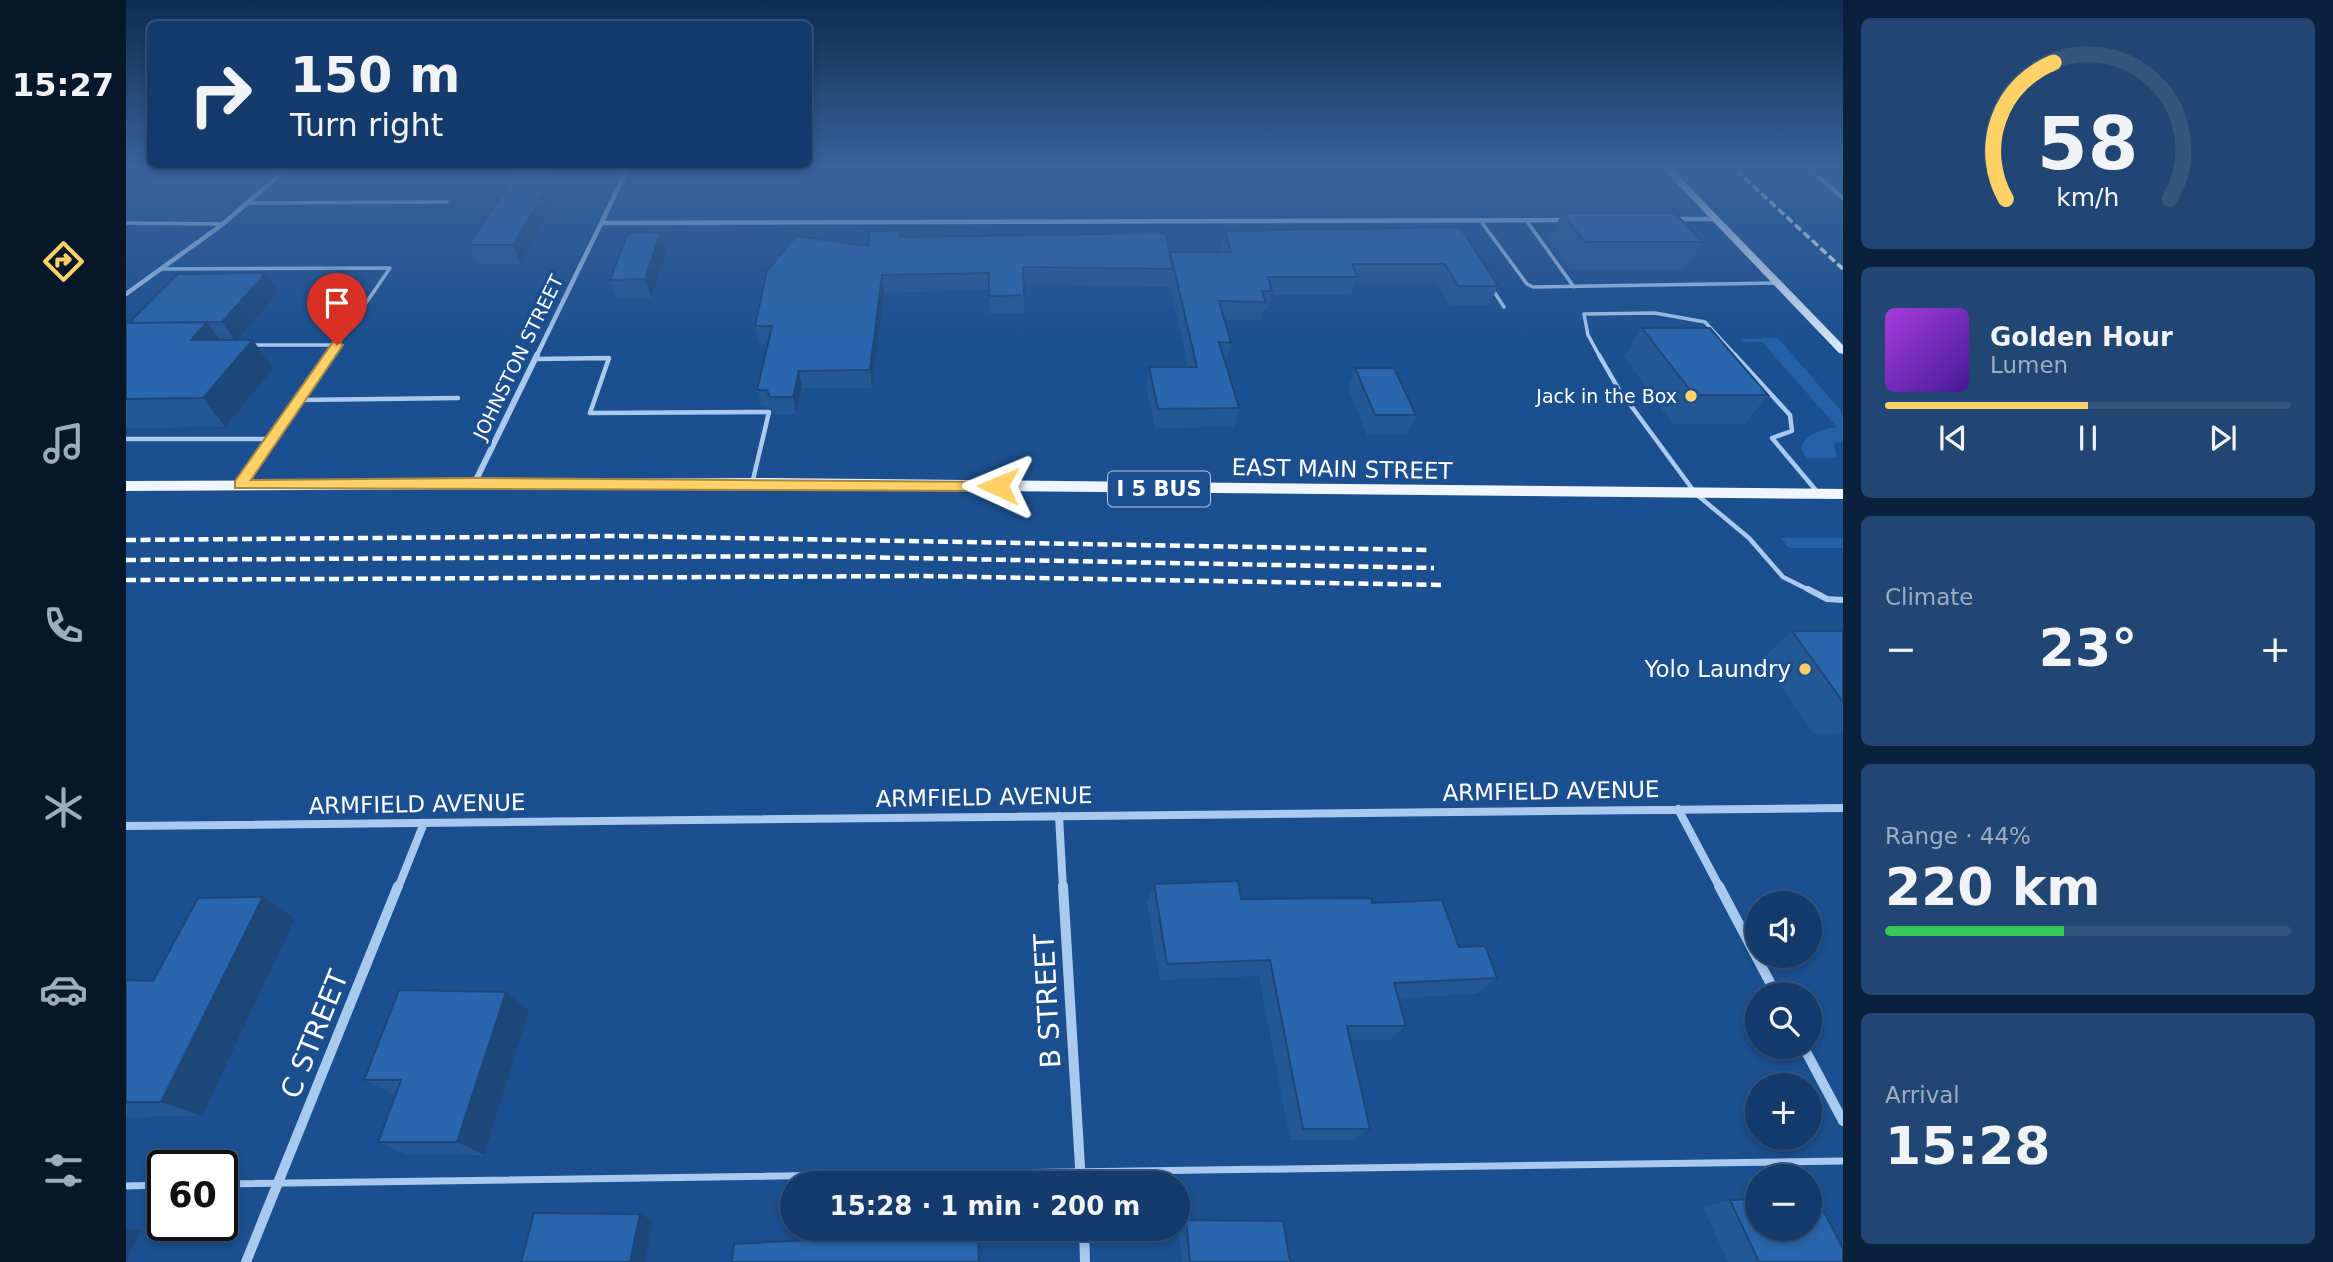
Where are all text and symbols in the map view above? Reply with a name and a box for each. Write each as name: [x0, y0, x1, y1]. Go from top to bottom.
text: 150 m: [290, 47, 460, 104]
icon: right: [175, 49, 266, 140]
text: 15:27: [12, 66, 114, 104]
text: 58: [2037, 102, 2139, 187]
text: Turn right: [290, 106, 443, 144]
text: km/h: [2056, 183, 2120, 212]
icon: directions: [39, 237, 88, 286]
street label: JOHNSTON STREET: [468, 271, 568, 444]
pin: [307, 273, 367, 345]
icon: arrive: [318, 284, 356, 322]
text: Golden Hour: [1990, 322, 2173, 352]
text: Lumen: [1990, 352, 2068, 378]
place label: Jack in the Box: [1535, 385, 1677, 407]
marker: Jack in the Box: [1683, 388, 1699, 404]
icon: music: [39, 419, 88, 468]
icon: previous: [1934, 419, 1972, 457]
icon: pause: [2069, 419, 2107, 457]
icon: next: [2204, 419, 2242, 457]
position arrow: [961, 449, 1035, 523]
street label: EAST MAIN STREET: [1231, 454, 1454, 484]
road number: I 5 BUS: [1108, 472, 1210, 506]
text: Climate: [1885, 584, 1974, 610]
icon: phone: [39, 601, 88, 650]
text: 23°: [2039, 618, 2137, 678]
text: −: [1885, 627, 1917, 671]
text: +: [2259, 627, 2291, 671]
place label: Yolo Laundry: [1643, 656, 1791, 682]
marker: Yolo Laundry: [1797, 661, 1813, 677]
street label: ARMFIELD AVENUE: [1442, 776, 1660, 806]
street label: ARMFIELD AVENUE: [875, 782, 1093, 812]
icon: climate: [39, 783, 88, 832]
street label: ARMFIELD AVENUE: [308, 789, 526, 819]
text: Range · 44%: [1885, 823, 2031, 849]
text: 220 km: [1885, 857, 2100, 917]
map controls: [1745, 891, 1822, 1241]
button: sound: [1745, 891, 1822, 968]
street label: B STREET: [1027, 932, 1068, 1069]
street label: C STREET: [274, 964, 355, 1103]
icon: car: [39, 965, 88, 1014]
button: search: [1745, 982, 1822, 1059]
button: +: [1745, 1073, 1822, 1150]
text: Arrival: [1885, 1082, 1960, 1108]
text: 15:28: [1885, 1116, 2051, 1176]
icon: filters: [39, 1146, 88, 1195]
speed limit sign: 60: [147, 1150, 238, 1241]
button: −: [1745, 1164, 1822, 1241]
text: 15:28 · 1 min · 200 m: [830, 1191, 1140, 1221]

